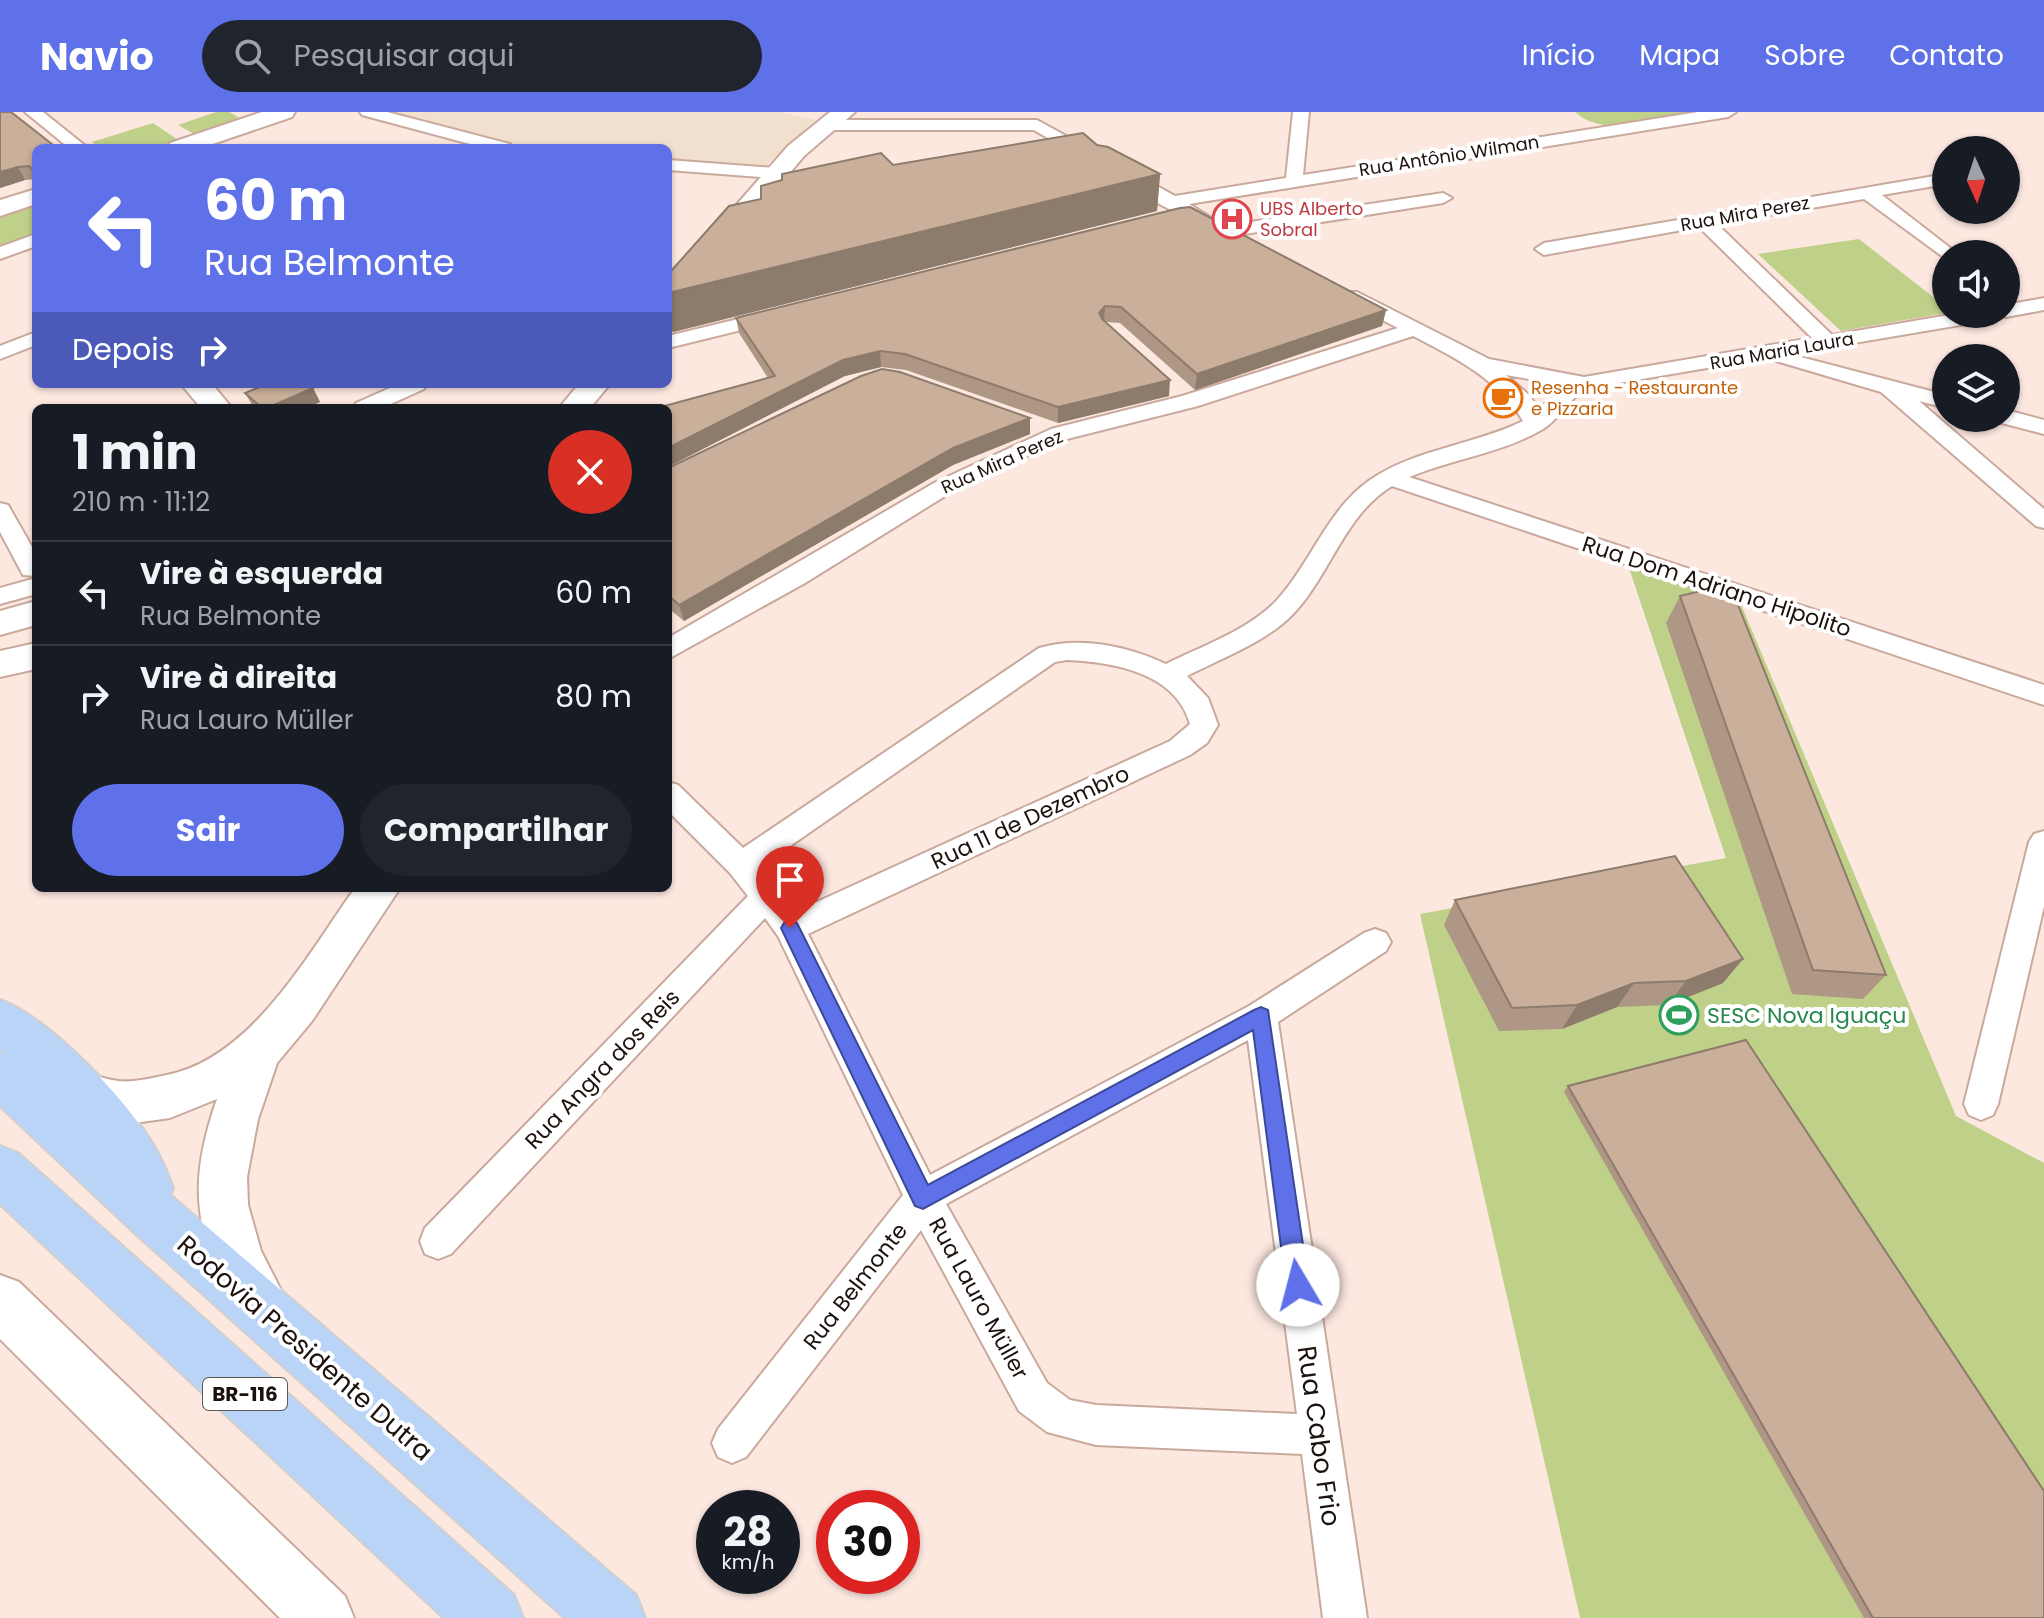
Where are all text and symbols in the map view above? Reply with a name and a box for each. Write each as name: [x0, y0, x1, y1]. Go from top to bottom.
search box: [202, 20, 762, 92]
text: Navio: [40, 30, 154, 83]
icon: search: [230, 34, 274, 78]
text: Pesquisar aqui: [294, 34, 514, 77]
text: Início: [1522, 36, 1595, 75]
text: Mapa: [1639, 36, 1720, 75]
text: Sobre: [1764, 36, 1845, 75]
text: Contato: [1889, 36, 2004, 75]
street label: Rua Antônio Wilman: [1357, 129, 1541, 182]
north arrow: [1932, 136, 2020, 224]
map controls: [1932, 136, 2020, 432]
text: 60 m: [204, 161, 347, 240]
icon: left: [72, 176, 176, 280]
street label: Rua Mira Perez: [1678, 190, 1811, 237]
place label: UBS Alberto Sobral: [1260, 196, 1363, 242]
hospital icon: UBS Alberto Sobral: [1211, 198, 1253, 240]
text: Rua Belmonte: [204, 237, 455, 288]
button: sound: [1932, 240, 2020, 328]
street label: Rua Maria Laura: [1708, 326, 1856, 375]
text: Depois: [72, 328, 174, 371]
icon: right: [190, 328, 234, 372]
button: layers: [1932, 344, 2020, 432]
place label: Resenha - Restaurante e Pizzaria: [1531, 375, 1738, 421]
cafe icon: Resenha - Restaurante e Pizzaria: [1482, 377, 1524, 419]
text: 1 min: [72, 419, 198, 486]
street label: Rua Mira Perez: [937, 424, 1067, 500]
button: close: [548, 430, 632, 514]
text: 210 m · 11:12: [72, 484, 210, 520]
street label: Rua Dom Adriano Hipolito: [1578, 528, 1855, 645]
text: Vire à esquerda: [140, 552, 383, 595]
icon: left: [72, 571, 116, 615]
text: 60 m: [555, 571, 632, 614]
text: Rua Belmonte: [140, 598, 321, 634]
text: Vire à direita: [140, 656, 337, 699]
icon: right: [72, 675, 116, 719]
text: 80 m: [555, 675, 632, 718]
text: Rua Lauro Müller: [140, 702, 353, 738]
street label: Rua 11 de Dezembro: [926, 758, 1134, 877]
button: Sair: [72, 784, 344, 876]
button: Compartilhar: [360, 784, 632, 876]
pin: [756, 846, 824, 928]
icon: arrive: [768, 858, 812, 902]
street label: Rua Angra dos Reis: [518, 983, 687, 1156]
sports icon: SESC Nova Iguaçu: [1658, 994, 1700, 1036]
place label: SESC Nova Iguaçu: [1707, 1000, 1906, 1031]
street label: Rua Lauro Müller: [921, 1212, 1036, 1385]
street label: Rua Belmonte: [796, 1216, 915, 1356]
street label: Rodovia Presidente Dutra: [170, 1227, 440, 1469]
position arrow: [1256, 1243, 1340, 1327]
street label: Rua Cabo Frio: [1289, 1344, 1349, 1528]
road number: BR-116: [203, 1378, 287, 1410]
speed limit sign: 30: [816, 1490, 920, 1594]
text: 28: [724, 1504, 772, 1560]
text: km/h: [721, 1548, 775, 1576]

